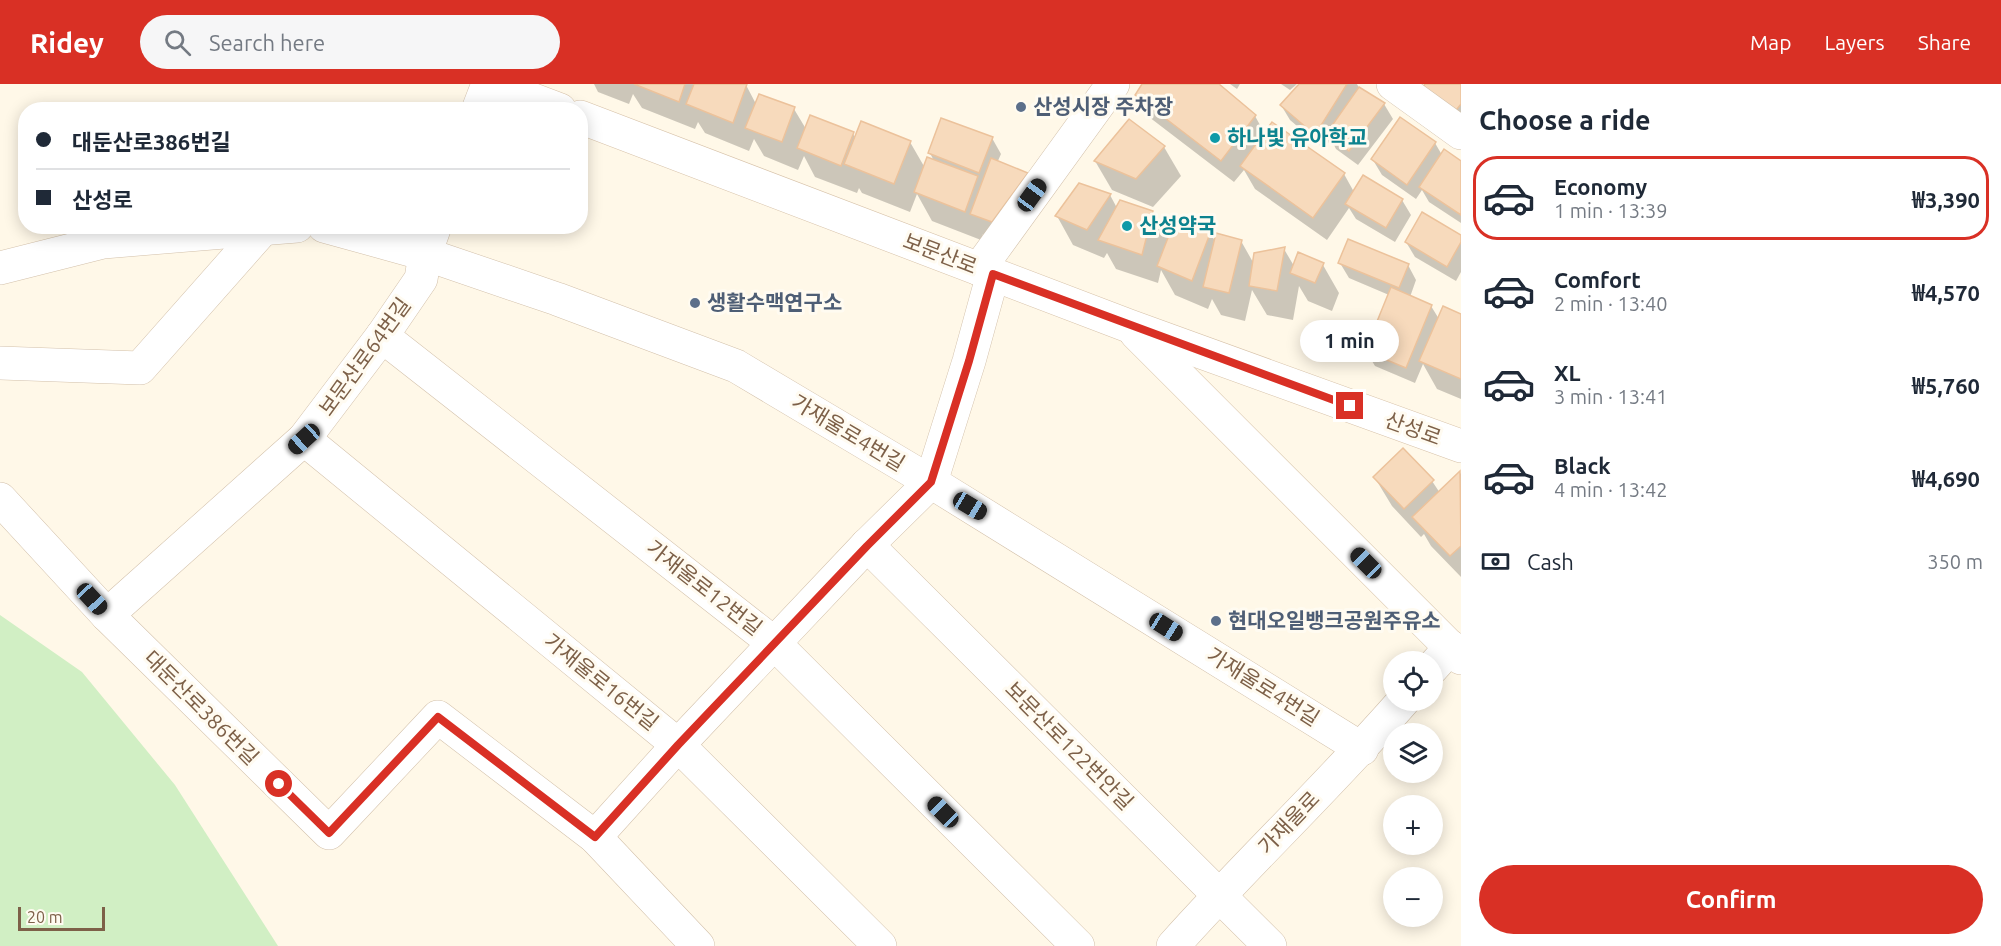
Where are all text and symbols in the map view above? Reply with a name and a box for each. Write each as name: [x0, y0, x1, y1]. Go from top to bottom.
search box: [140, 15, 560, 69]
icon: search: [161, 26, 194, 59]
text: Ridey: [30, 27, 104, 58]
text: Search here: [209, 30, 325, 55]
text: Map: [1750, 30, 1791, 54]
text: Layers: [1824, 30, 1885, 54]
text: Share: [1918, 30, 1971, 54]
place label: 산성시장 주차장: [1033, 94, 1173, 118]
marker: 산성시장 주차장: [1014, 100, 1028, 114]
text: Choose a ride: [1479, 105, 1651, 135]
place label: 하나빛 유아학교: [1227, 125, 1367, 149]
text: 대둔산로386번길: [72, 129, 231, 154]
marker: 하나빛 유아학교: [1208, 131, 1222, 145]
icon: car: [1482, 171, 1536, 225]
text: Economy: [1554, 174, 1647, 199]
car: [1014, 175, 1050, 215]
text: 산성로: [72, 187, 133, 212]
text: ₩3,390: [1912, 187, 1980, 212]
text: 1 min · 13:39: [1554, 199, 1668, 222]
place label: 산성약국: [1139, 213, 1216, 237]
marker: 산성약국: [1120, 219, 1134, 233]
street label: 보문산로: [900, 228, 981, 278]
icon: car: [1482, 264, 1536, 318]
text: Comfort: [1554, 267, 1641, 292]
text: ₩4,570: [1912, 280, 1980, 305]
place label: 생활수맥연구소: [707, 290, 842, 314]
text: 2 min · 13:40: [1554, 292, 1668, 315]
street label: 보문산로64번길: [313, 293, 415, 420]
marker: 생활수맥연구소: [688, 296, 702, 310]
callout: 1 min: [1300, 319, 1400, 361]
text: 1 min: [1324, 329, 1375, 352]
icon: car: [1482, 357, 1536, 411]
text: XL: [1554, 360, 1581, 385]
text: ₩5,760: [1912, 373, 1980, 398]
text: 3 min · 13:41: [1554, 385, 1668, 408]
street label: 가재울로4번길: [788, 389, 909, 475]
route end: [1336, 392, 1363, 419]
street label: 산성로: [1382, 407, 1445, 449]
car: [285, 420, 323, 458]
icon: car: [1482, 450, 1536, 504]
text: Black: [1554, 453, 1611, 478]
text: ₩4,690: [1912, 466, 1980, 491]
text: 4 min · 13:42: [1554, 478, 1668, 501]
car: [950, 489, 990, 523]
street label: 가재울로12번길: [642, 535, 767, 640]
car: [1347, 544, 1385, 582]
icon: cash: [1479, 545, 1512, 578]
text: Cash: [1527, 549, 1574, 574]
text: 350 m: [1927, 550, 1983, 573]
car: [73, 580, 111, 618]
place label: 현대오일뱅크공원주유소: [1228, 608, 1441, 632]
car: [1146, 610, 1186, 644]
marker: 현대오일뱅크공원주유소: [1209, 614, 1223, 628]
street label: 가재울로16번길: [540, 628, 663, 734]
street label: 가재울로4번길: [1203, 642, 1324, 730]
street label: 대둔산로386번길: [140, 645, 264, 769]
map controls: [1383, 651, 1443, 927]
button: locate: [1383, 651, 1443, 711]
street label: 보문산로122번안길: [1001, 676, 1139, 814]
button: layers: [1383, 723, 1443, 783]
route start: [265, 770, 292, 797]
street label: 가재울로: [1253, 786, 1324, 858]
car: [924, 793, 962, 831]
button: +: [1383, 795, 1443, 855]
button: Confirm: [1479, 865, 1983, 934]
button: −: [1383, 867, 1443, 927]
scale bar: [18, 904, 105, 932]
text: 20 m: [27, 908, 63, 926]

